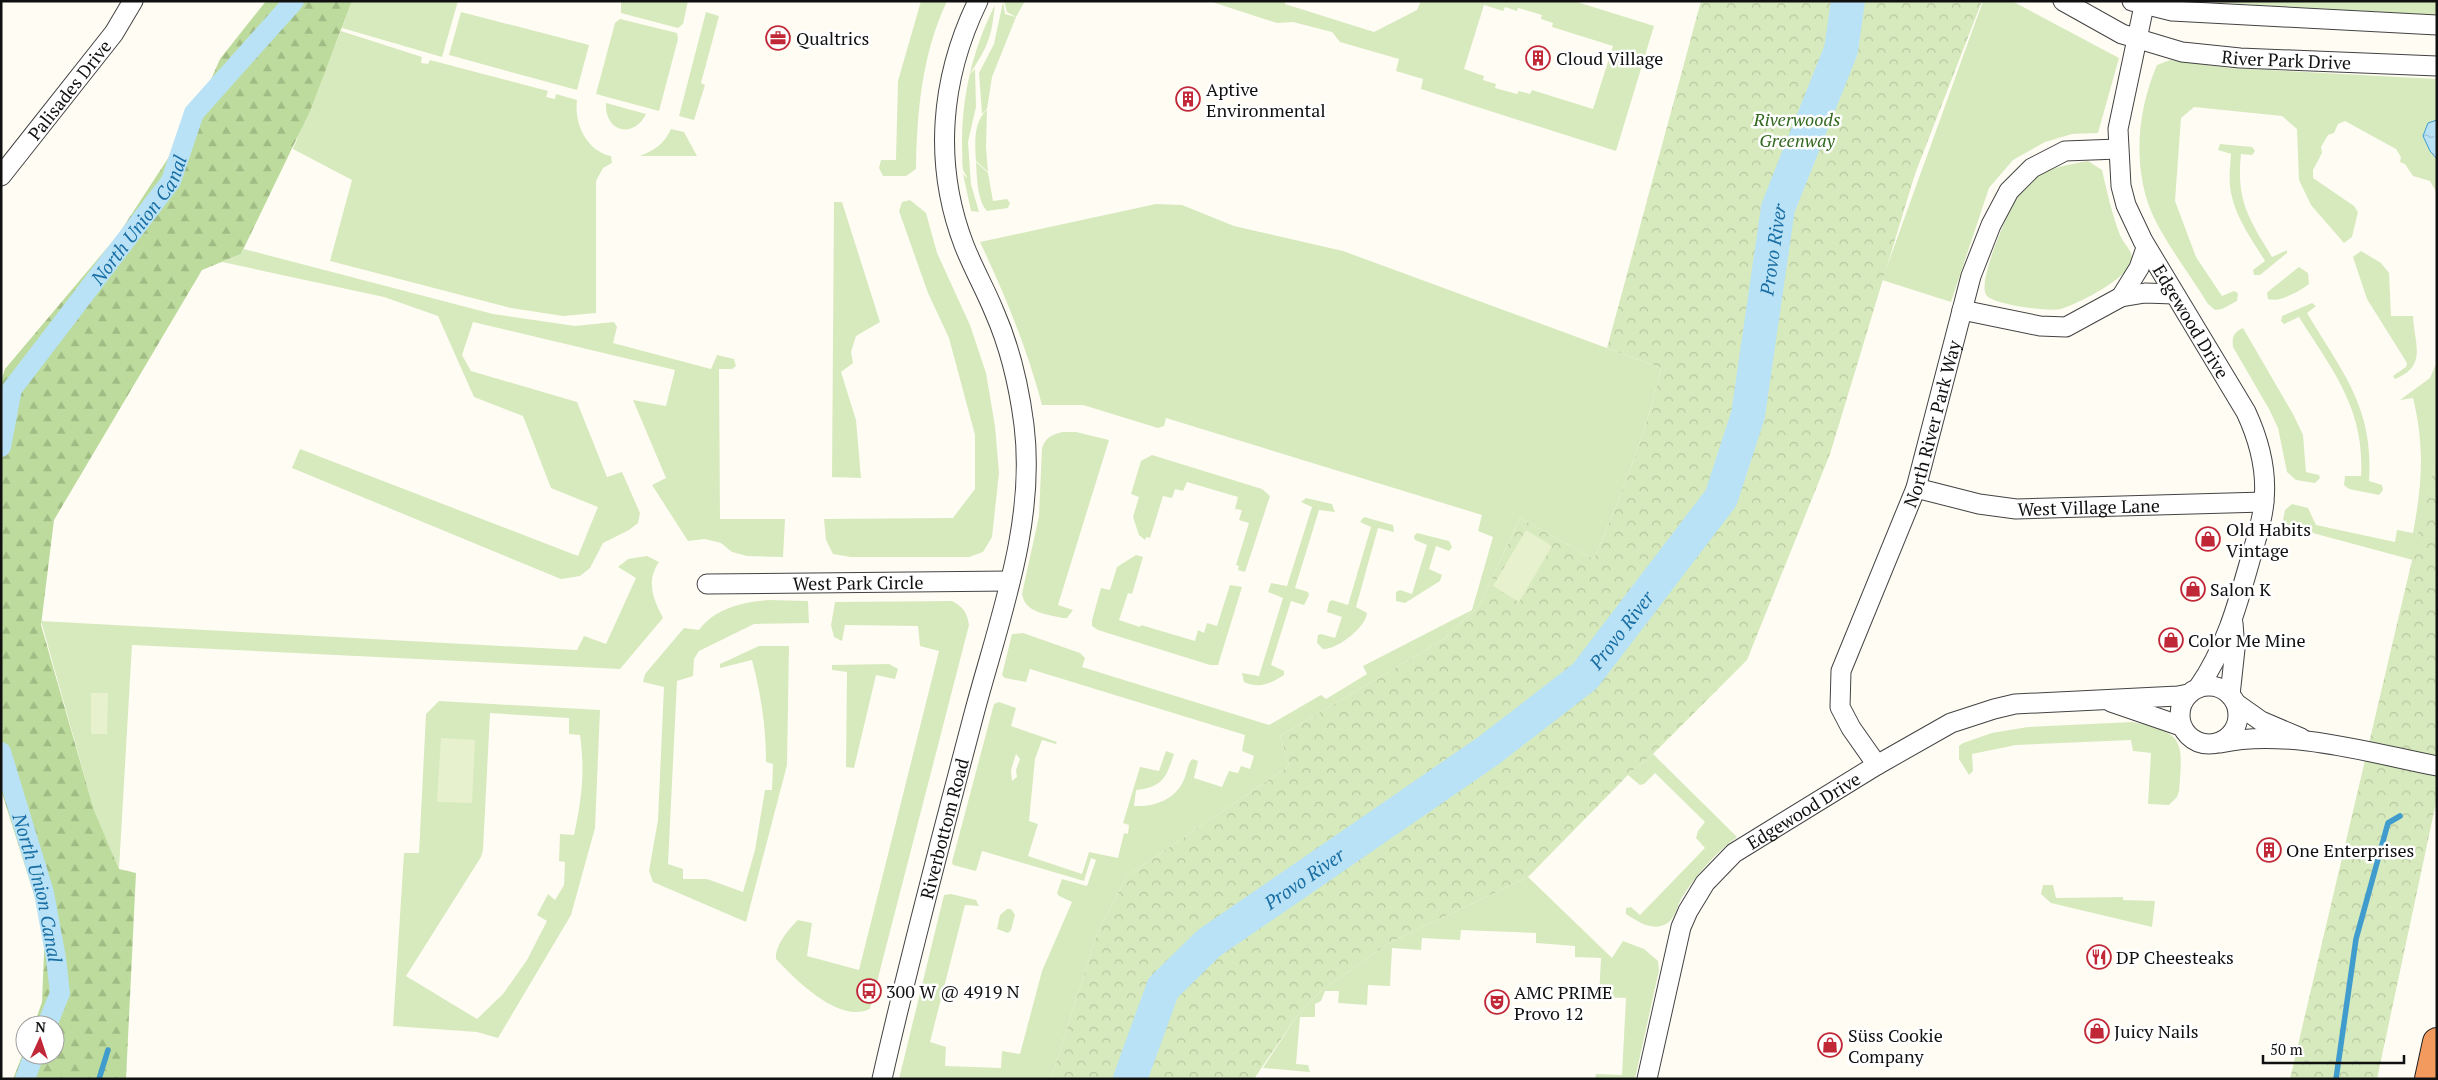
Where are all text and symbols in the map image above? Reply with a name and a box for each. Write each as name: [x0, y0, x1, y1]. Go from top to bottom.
office icon: Qualtrics: [765, 25, 791, 51]
place label: Qualtrics: [796, 26, 869, 50]
street label: Palisades Drive: [22, 34, 116, 145]
street label: River Park Drive: [2221, 44, 2352, 75]
building icon: Cloud Village: [1525, 45, 1551, 71]
place label: Cloud Village: [1556, 46, 1663, 70]
place label: Aptive Environmental: [1206, 77, 1326, 122]
building icon: Aptive Environmental: [1175, 86, 1201, 112]
park label: Riverwoods Greenway: [1753, 107, 1840, 152]
water label: North Union Canal: [84, 151, 192, 290]
water label: Provo River: [1753, 199, 1791, 298]
street label: Edgewood Drive: [2148, 260, 2235, 383]
street label: North River Park Way: [1897, 337, 1966, 511]
street label: West Village Lane: [2017, 493, 2160, 521]
place label: Old Habits Vintage: [2226, 517, 2311, 562]
shop icon: Old Habits Vintage: [2195, 526, 2221, 552]
street label: West Park Circle: [792, 570, 924, 595]
shop icon: Salon K: [2180, 576, 2206, 602]
place label: Salon K: [2210, 577, 2271, 601]
water label: Provo River: [1582, 585, 1659, 674]
shop icon: Color Me Mine: [2158, 627, 2184, 653]
place label: Color Me Mine: [2188, 628, 2306, 652]
street label: Riverbottom Road: [914, 755, 974, 902]
street label: Edgewood Drive: [1742, 766, 1865, 854]
water label: North Union Canal: [8, 809, 69, 964]
building icon: One Enterprises: [2256, 837, 2282, 863]
place label: One Enterprises: [2286, 838, 2414, 862]
water label: Provo River: [1258, 841, 1349, 915]
restaurant icon: DP Cheesteaks: [2086, 944, 2112, 970]
place label: DP Cheesteaks: [2116, 945, 2234, 969]
bus stop icon: 300 W @ 4919 N: [856, 978, 882, 1004]
place label: 300 W @ 4919 N: [886, 979, 1020, 1003]
place label: AMC PRIME Provo 12: [1514, 980, 1612, 1025]
theatre icon: AMC PRIME Provo 12: [1484, 989, 1510, 1015]
north arrow: [15, 1015, 65, 1065]
text: N: [35, 1017, 47, 1036]
shop icon: Juicy Nails: [2084, 1018, 2110, 1044]
place label: Juicy Nails: [2114, 1019, 2199, 1043]
place label: Süss Cookie Company: [1848, 1023, 1943, 1068]
shop icon: Süss Cookie Company: [1817, 1032, 1843, 1058]
scale bar: [2263, 1032, 2404, 1064]
text: 50 m: [2270, 1039, 2303, 1059]

